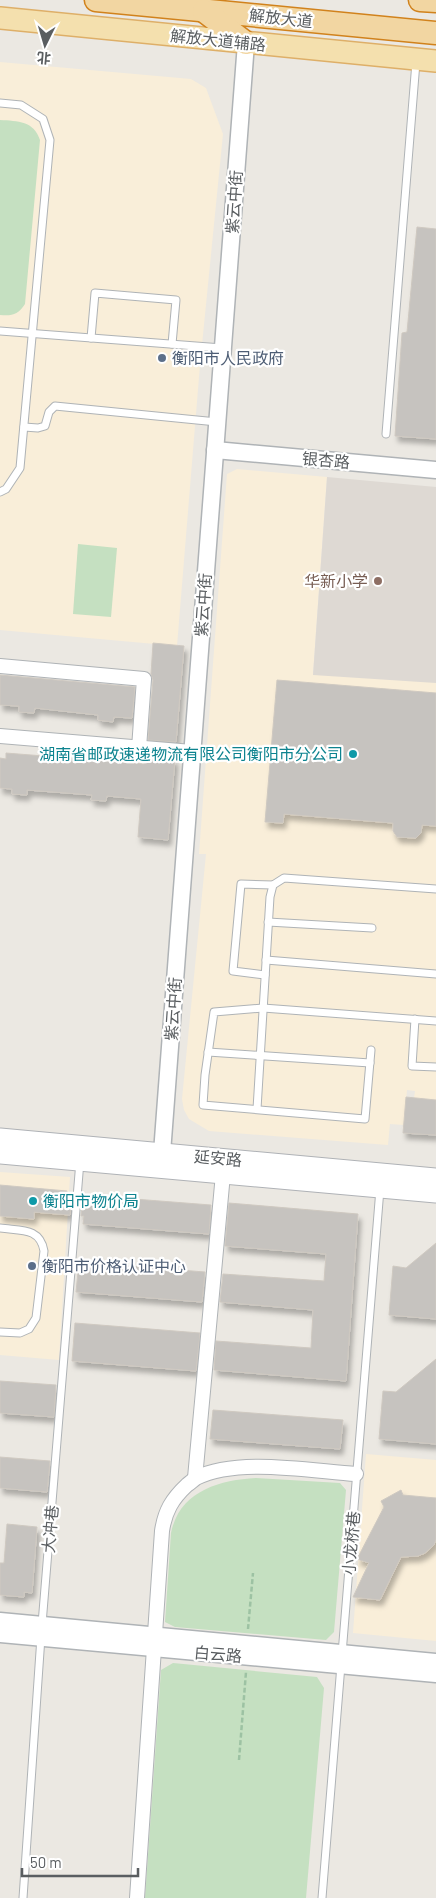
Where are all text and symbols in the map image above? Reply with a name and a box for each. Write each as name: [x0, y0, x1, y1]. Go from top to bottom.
street label: 解放大道: [248, 5, 314, 30]
north arrow: [20, 20, 70, 70]
street label: 解放大道辅路: [169, 25, 267, 54]
text: 北: [36, 49, 52, 68]
street label: 紫云中街: [222, 169, 245, 235]
place label: 衡阳市人民政府: [172, 348, 284, 367]
marker: 衡阳市人民政府: [156, 352, 168, 364]
street label: 银杏路: [301, 448, 351, 471]
place label: 华新小学: [304, 571, 368, 590]
street label: 紫云中街: [191, 572, 214, 638]
marker: 华新小学: [372, 575, 384, 587]
place label: 湖南省邮政速递物流有限公司衡阳市分公司: [39, 744, 343, 763]
marker: 湖南省邮政速递物流有限公司衡阳市分公司: [347, 748, 359, 760]
street label: 紫云中街: [161, 976, 184, 1042]
street label: 延安路: [193, 1146, 243, 1169]
place label: 衡阳市物价局: [43, 1191, 139, 1210]
marker: 衡阳市物价局: [27, 1195, 39, 1207]
place label: 衡阳市价格认证中心: [42, 1256, 186, 1275]
marker: 衡阳市价格认证中心: [26, 1260, 38, 1272]
street label: 大冲巷: [38, 1504, 61, 1554]
street label: 小龙桥巷: [338, 1510, 363, 1576]
street label: 白云路: [193, 1642, 243, 1665]
scale bar: [22, 1846, 139, 1878]
text: 50 m: [30, 1853, 62, 1871]

